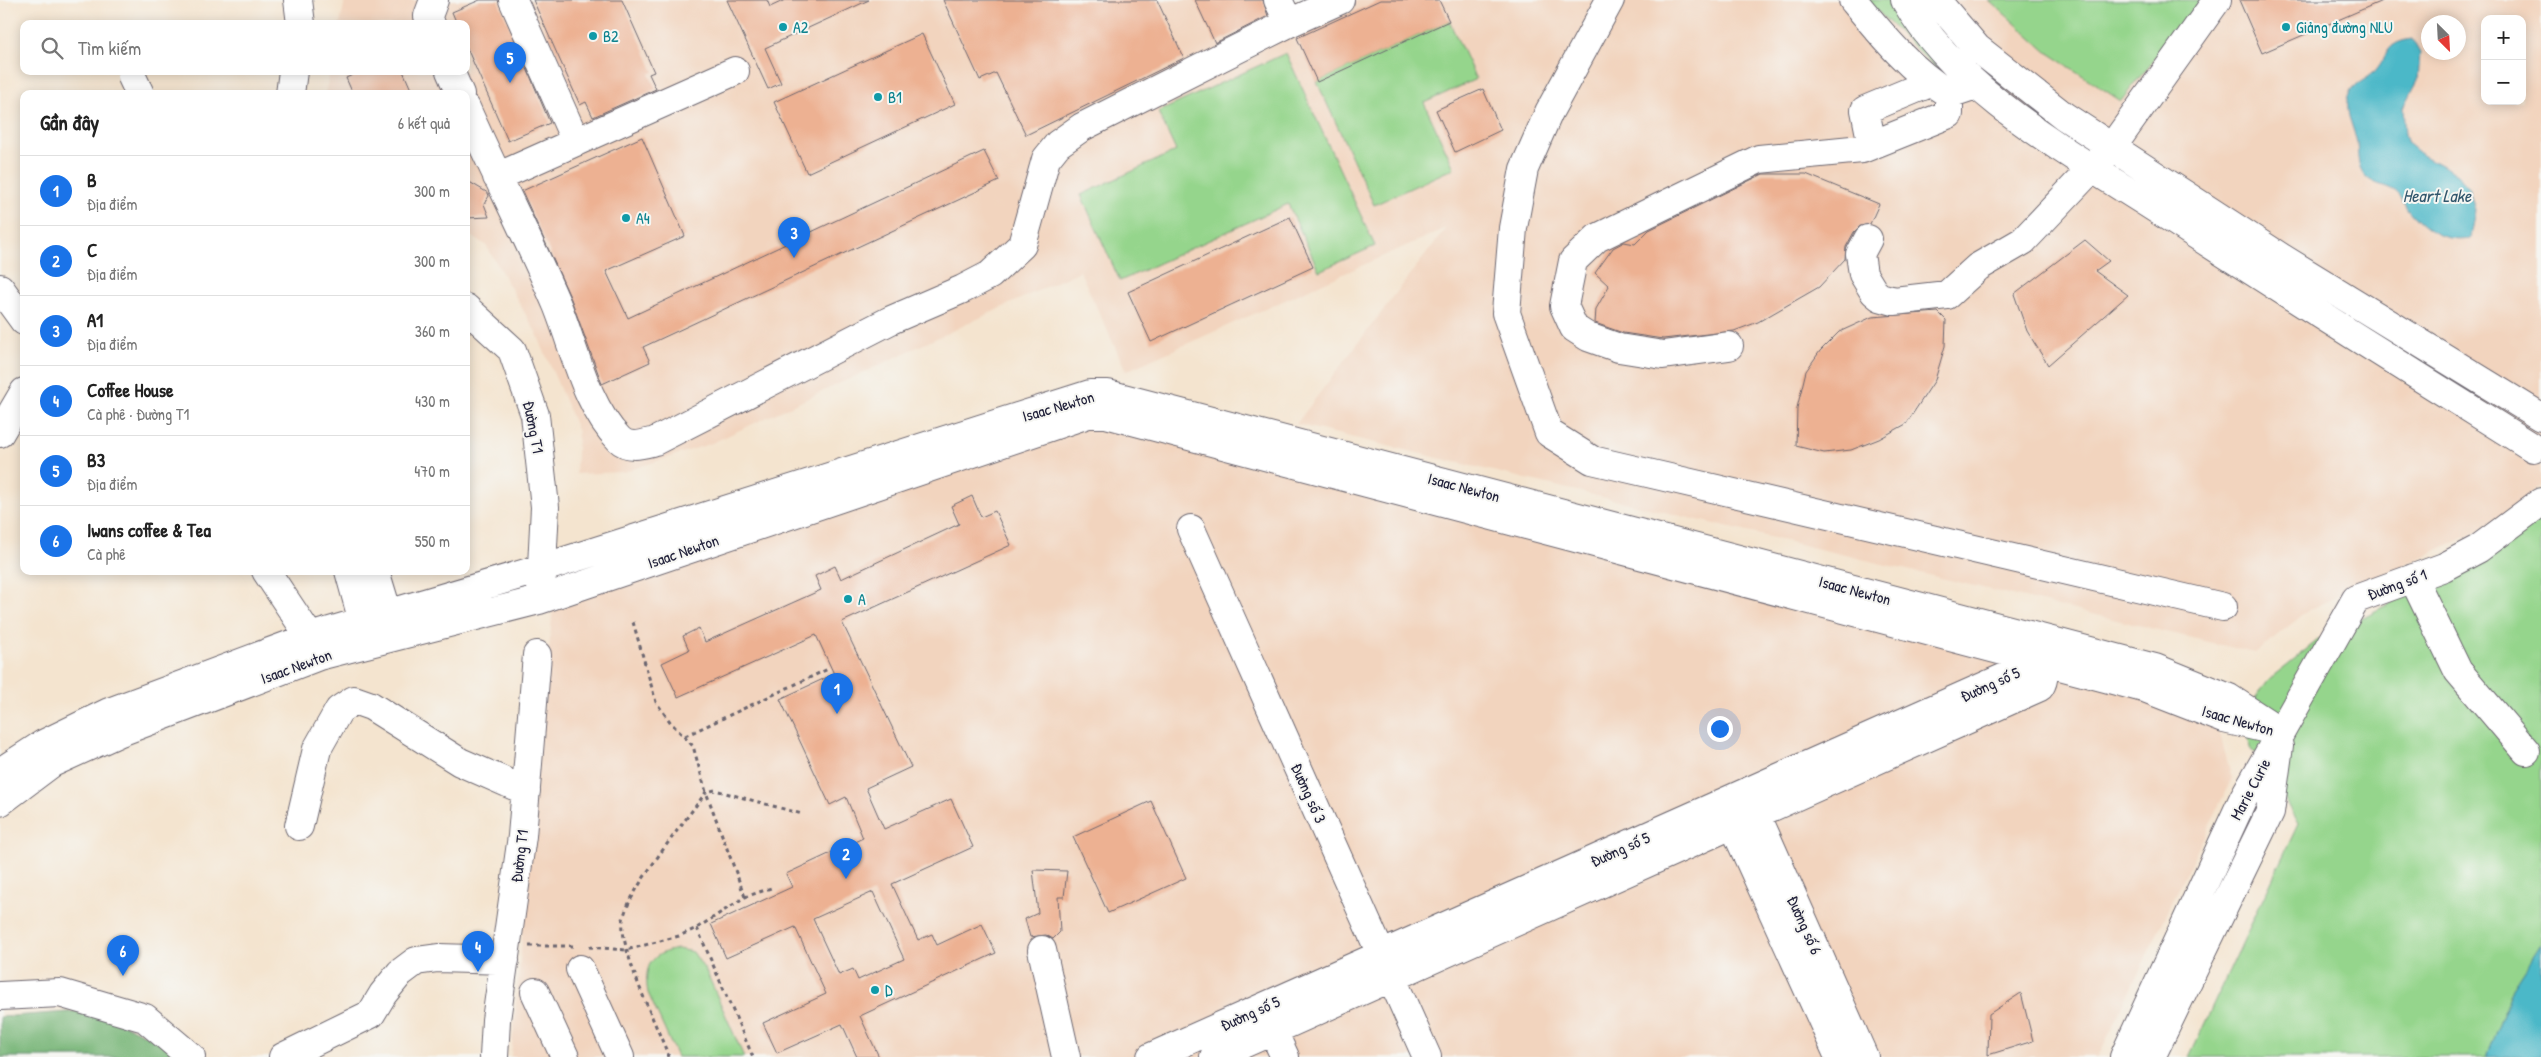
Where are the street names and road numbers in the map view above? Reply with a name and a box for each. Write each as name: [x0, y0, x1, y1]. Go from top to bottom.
street label: Isaac Newton: [1019, 385, 1097, 427]
street label: Đường T1: [518, 399, 550, 455]
street label: Isaac Newton: [1425, 467, 1503, 507]
street label: Isaac Newton: [645, 529, 721, 573]
street label: Đường số 1: [2364, 563, 2430, 605]
street label: Isaac Newton: [1816, 570, 1894, 610]
street label: Isaac Newton: [258, 643, 334, 689]
street label: Đường số 5: [1957, 661, 2023, 707]
street label: Isaac Newton: [2199, 699, 2277, 741]
street label: Marie Curie: [2225, 754, 2276, 824]
street label: Đường số 3: [1286, 760, 1332, 826]
street label: Đường số 5: [1587, 826, 1653, 872]
street label: Đường T1: [505, 828, 533, 884]
street label: Đường số 6: [1782, 892, 1828, 958]
street label: Đường số 5: [1217, 990, 1283, 1036]

